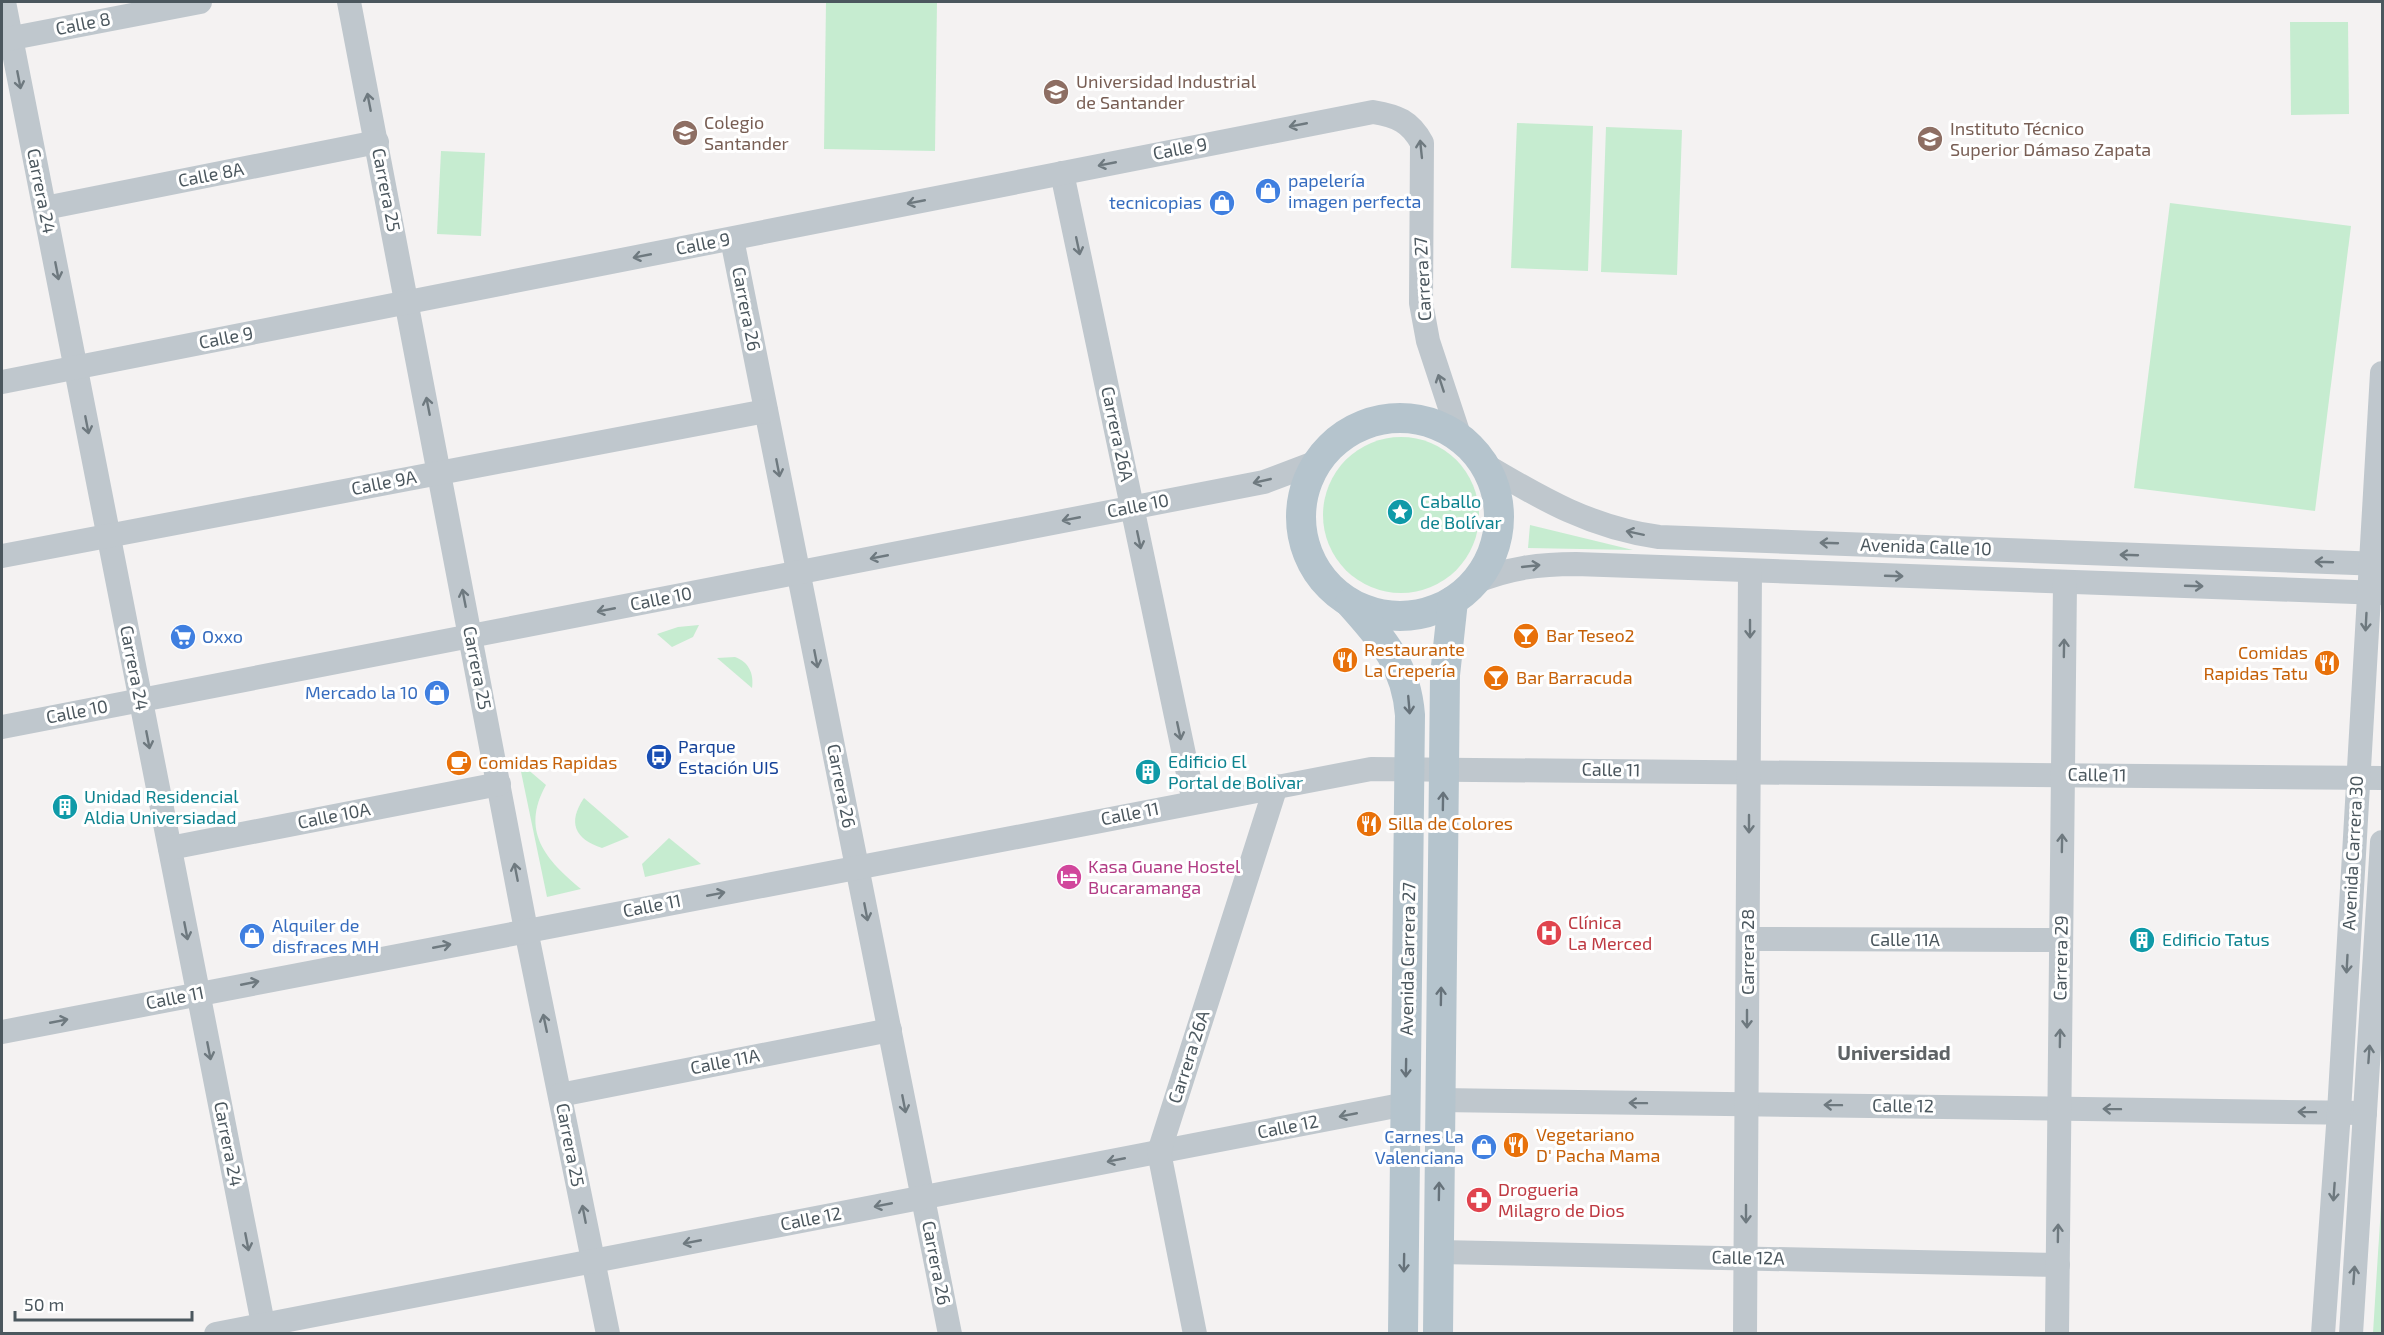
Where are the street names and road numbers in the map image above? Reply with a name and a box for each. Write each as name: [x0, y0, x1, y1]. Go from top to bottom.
street label: Calle 8: [53, 7, 112, 39]
street label: Calle 9: [1151, 132, 1209, 164]
street label: Carrera 24: [23, 146, 61, 235]
street label: Carrera 25: [368, 146, 406, 234]
street label: Calle 8A: [176, 157, 246, 191]
street label: Calle 9: [674, 227, 732, 259]
street label: Carrera 27: [1409, 236, 1435, 322]
street label: Carrera 26: [728, 265, 766, 353]
street label: Calle 9: [197, 321, 255, 353]
street label: Carrera 26A: [1097, 384, 1139, 484]
street label: Calle 9A: [349, 465, 419, 499]
street label: Calle 10: [1105, 488, 1171, 522]
street label: Avenida Calle 10: [1860, 533, 1992, 559]
street label: Calle 10: [628, 581, 694, 615]
street label: Carrera 24: [116, 623, 154, 712]
street label: Carrera 25: [459, 624, 497, 712]
street label: Calle 10: [44, 694, 110, 728]
street label: Carrera 26: [823, 742, 861, 830]
street label: Calle 11: [1581, 757, 1641, 781]
street label: Calle 11: [2067, 762, 2127, 786]
street label: Avenida Carrera 30: [2337, 775, 2367, 931]
street label: Calle 10A: [296, 797, 373, 833]
street label: Calle 11: [1099, 797, 1161, 829]
street label: Avenida Carrera 27: [1395, 882, 1419, 1036]
street label: Calle 11: [621, 889, 683, 921]
street label: Carrera 28: [1736, 909, 1758, 995]
street label: Carrera 29: [2048, 915, 2072, 1001]
street label: Calle 11A: [1870, 928, 1941, 950]
street label: Calle 11: [144, 981, 206, 1013]
street label: Carrera 26A: [1163, 1007, 1214, 1106]
street label: Calle 11A: [688, 1043, 762, 1078]
street label: Calle 12: [1872, 1093, 1934, 1117]
street label: Carrera 24: [210, 1099, 248, 1188]
street label: Carrera 25: [552, 1101, 590, 1189]
street label: Calle 12: [1255, 1109, 1320, 1143]
street label: Calle 12: [778, 1201, 843, 1235]
street label: Carrera 26: [918, 1219, 956, 1307]
street label: Calle 12A: [1711, 1245, 1785, 1269]

